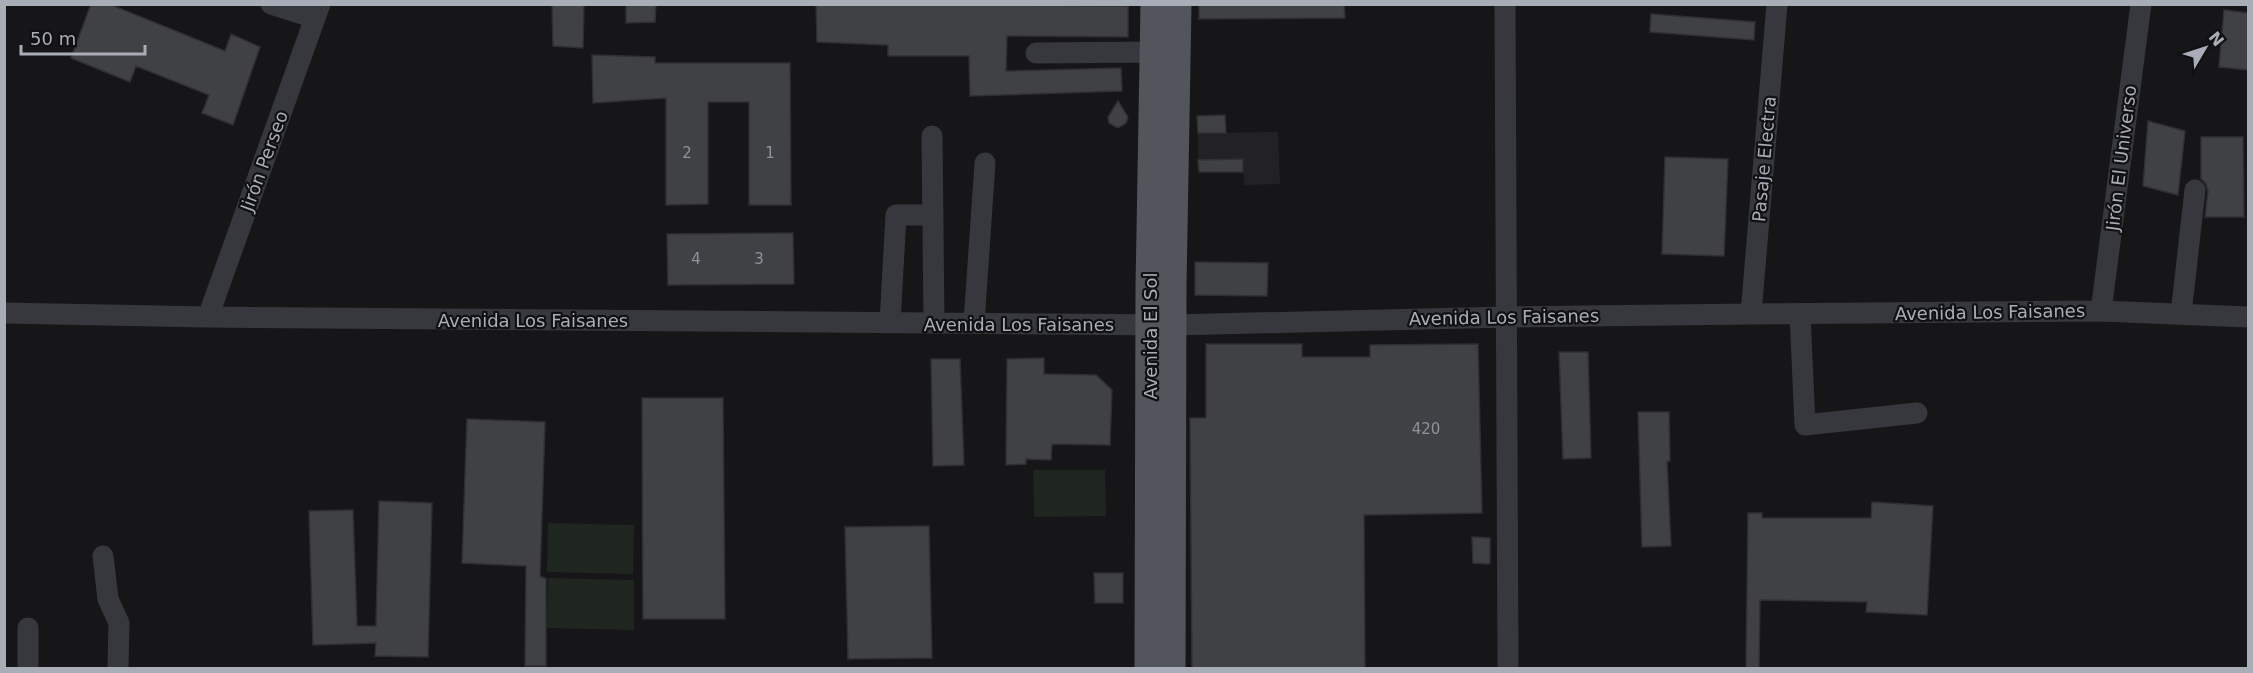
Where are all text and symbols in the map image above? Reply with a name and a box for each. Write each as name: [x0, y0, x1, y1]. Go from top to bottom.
scale bar: [21, 18, 146, 56]
north arrow: [2175, 18, 2235, 78]
text: 50 m: [30, 28, 76, 49]
text: N: [2205, 28, 2228, 50]
street label: Jirón El Universo: [2102, 84, 2140, 233]
street label: Pasaje Electra: [1748, 95, 1780, 223]
street label: Jirón Perseo: [236, 108, 292, 215]
house number: 2: [682, 144, 692, 162]
house number: 1: [765, 144, 775, 162]
house number: 4: [691, 250, 701, 268]
house number: 3: [754, 250, 764, 268]
street label: Avenida El Sol: [1140, 272, 1161, 400]
street label: Avenida Los Faisanes: [1895, 300, 2085, 324]
street label: Avenida Los Faisanes: [1409, 305, 1599, 329]
street label: Avenida Los Faisanes: [438, 310, 628, 331]
street label: Avenida Los Faisanes: [924, 314, 1114, 335]
house number: 420: [1412, 420, 1440, 438]

